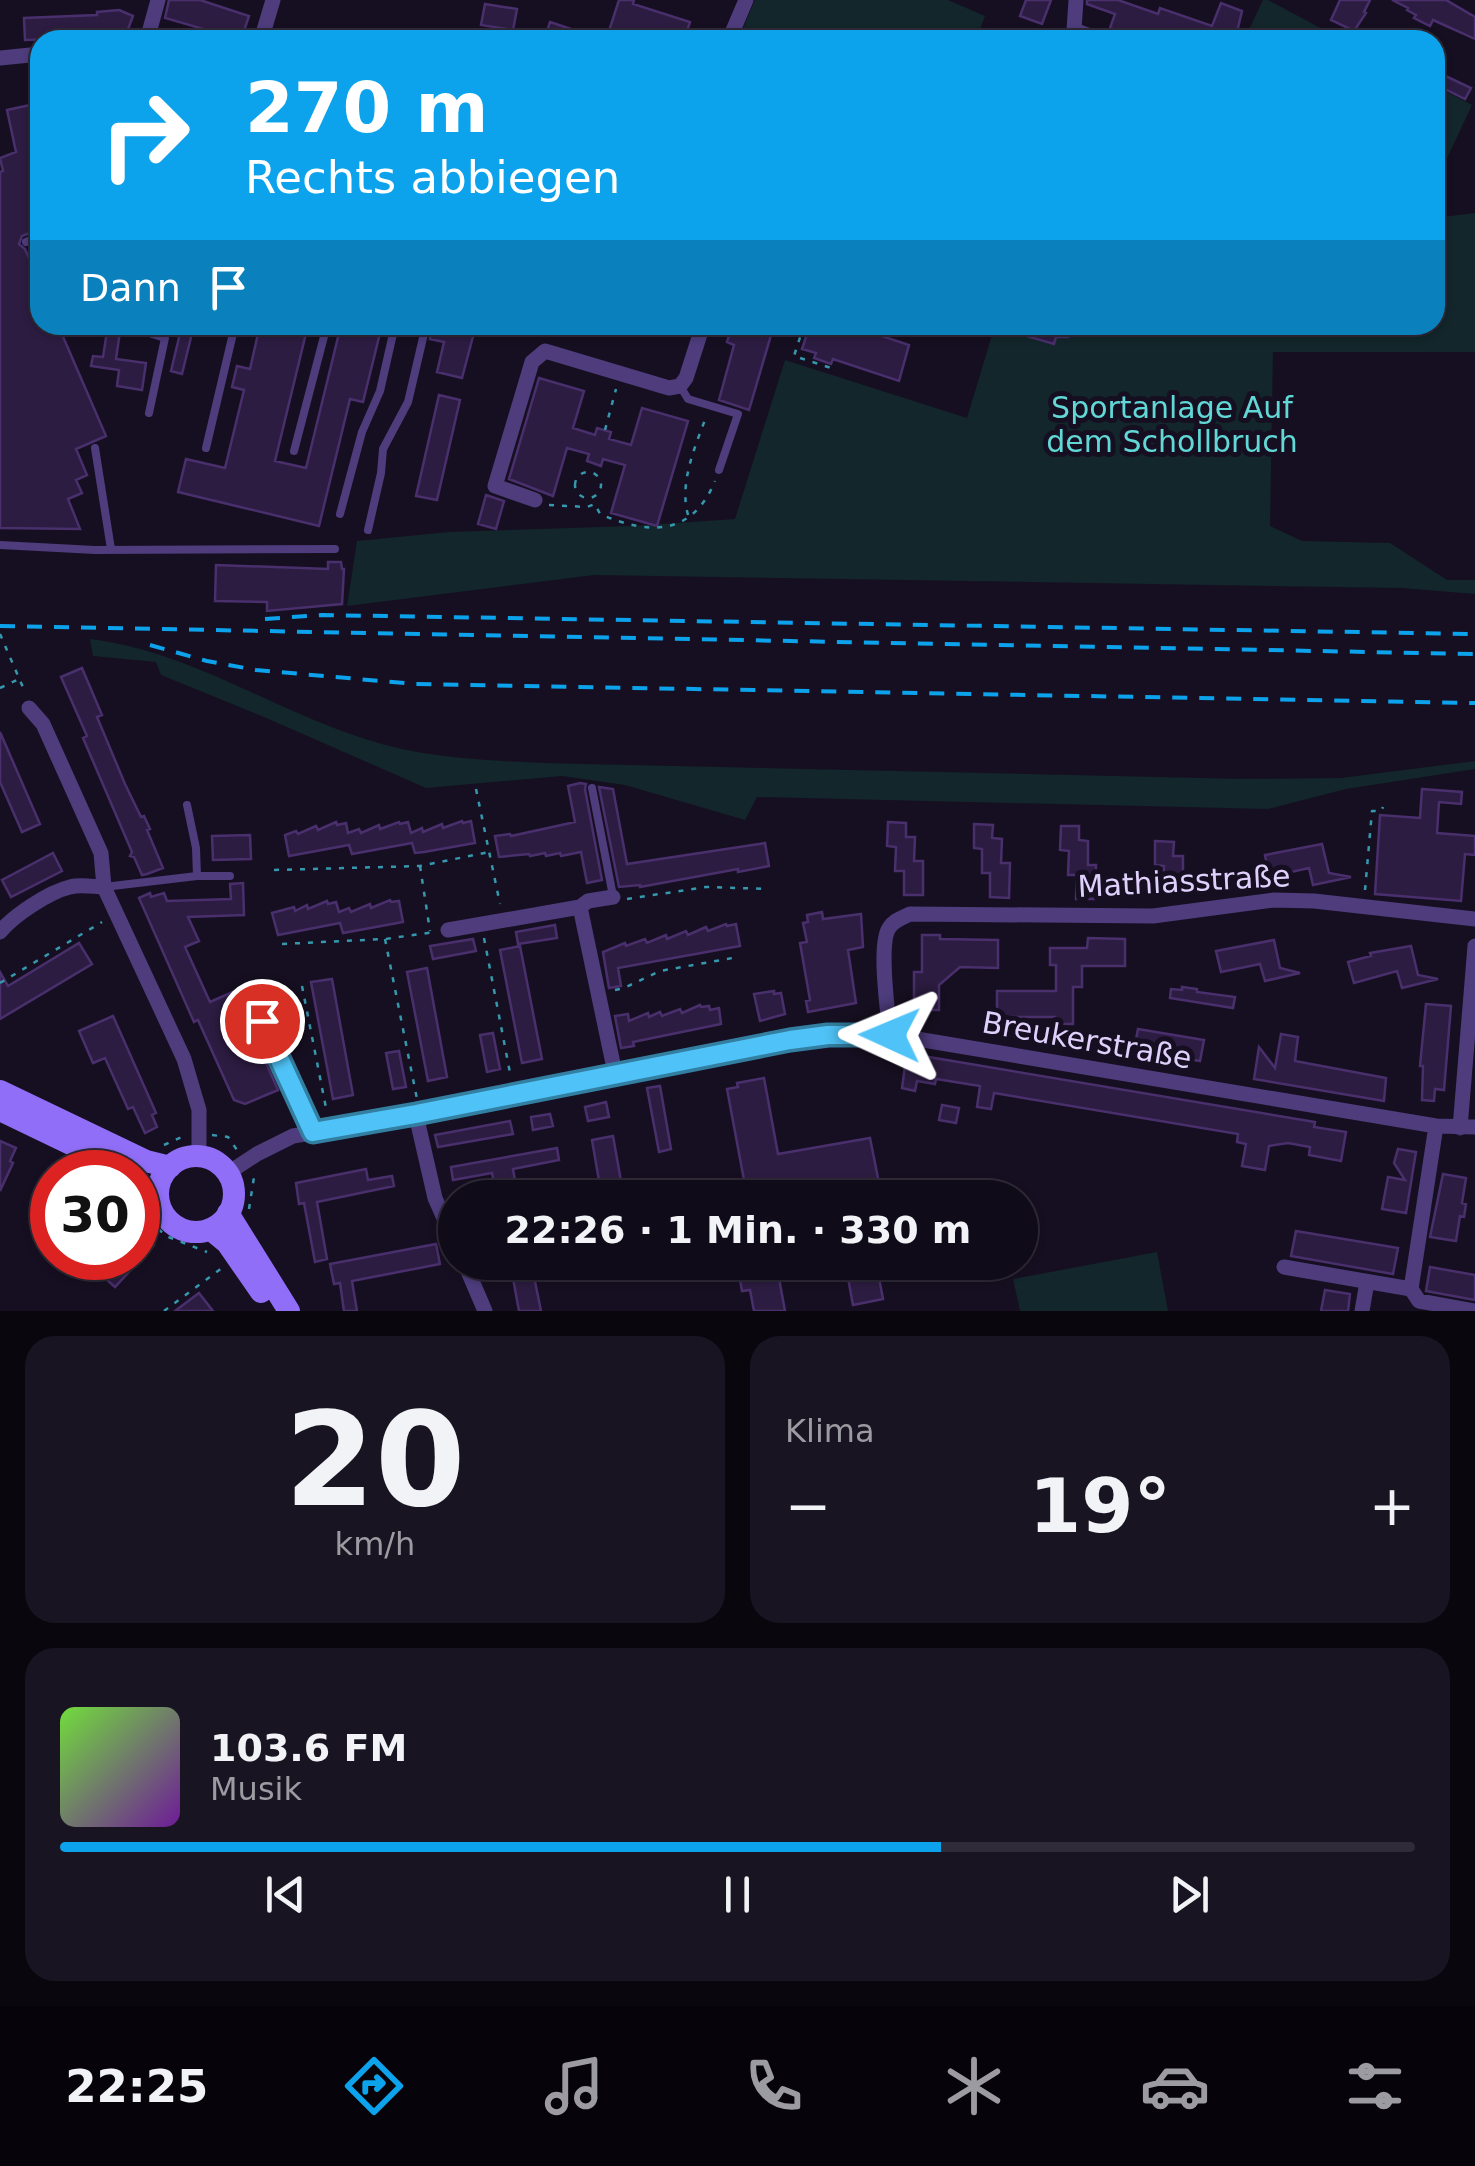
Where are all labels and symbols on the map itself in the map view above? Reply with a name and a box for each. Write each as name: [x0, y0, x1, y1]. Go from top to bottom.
park label: Sportanlage Auf dem Schollbruch: [1046, 390, 1298, 459]
street label: Mathiasstraße: [1077, 858, 1291, 904]
pin: [220, 979, 305, 1064]
position arrow: [838, 983, 942, 1087]
street label: Breukerstraße: [979, 1004, 1195, 1076]
speed limit sign: 30: [30, 1150, 160, 1280]

